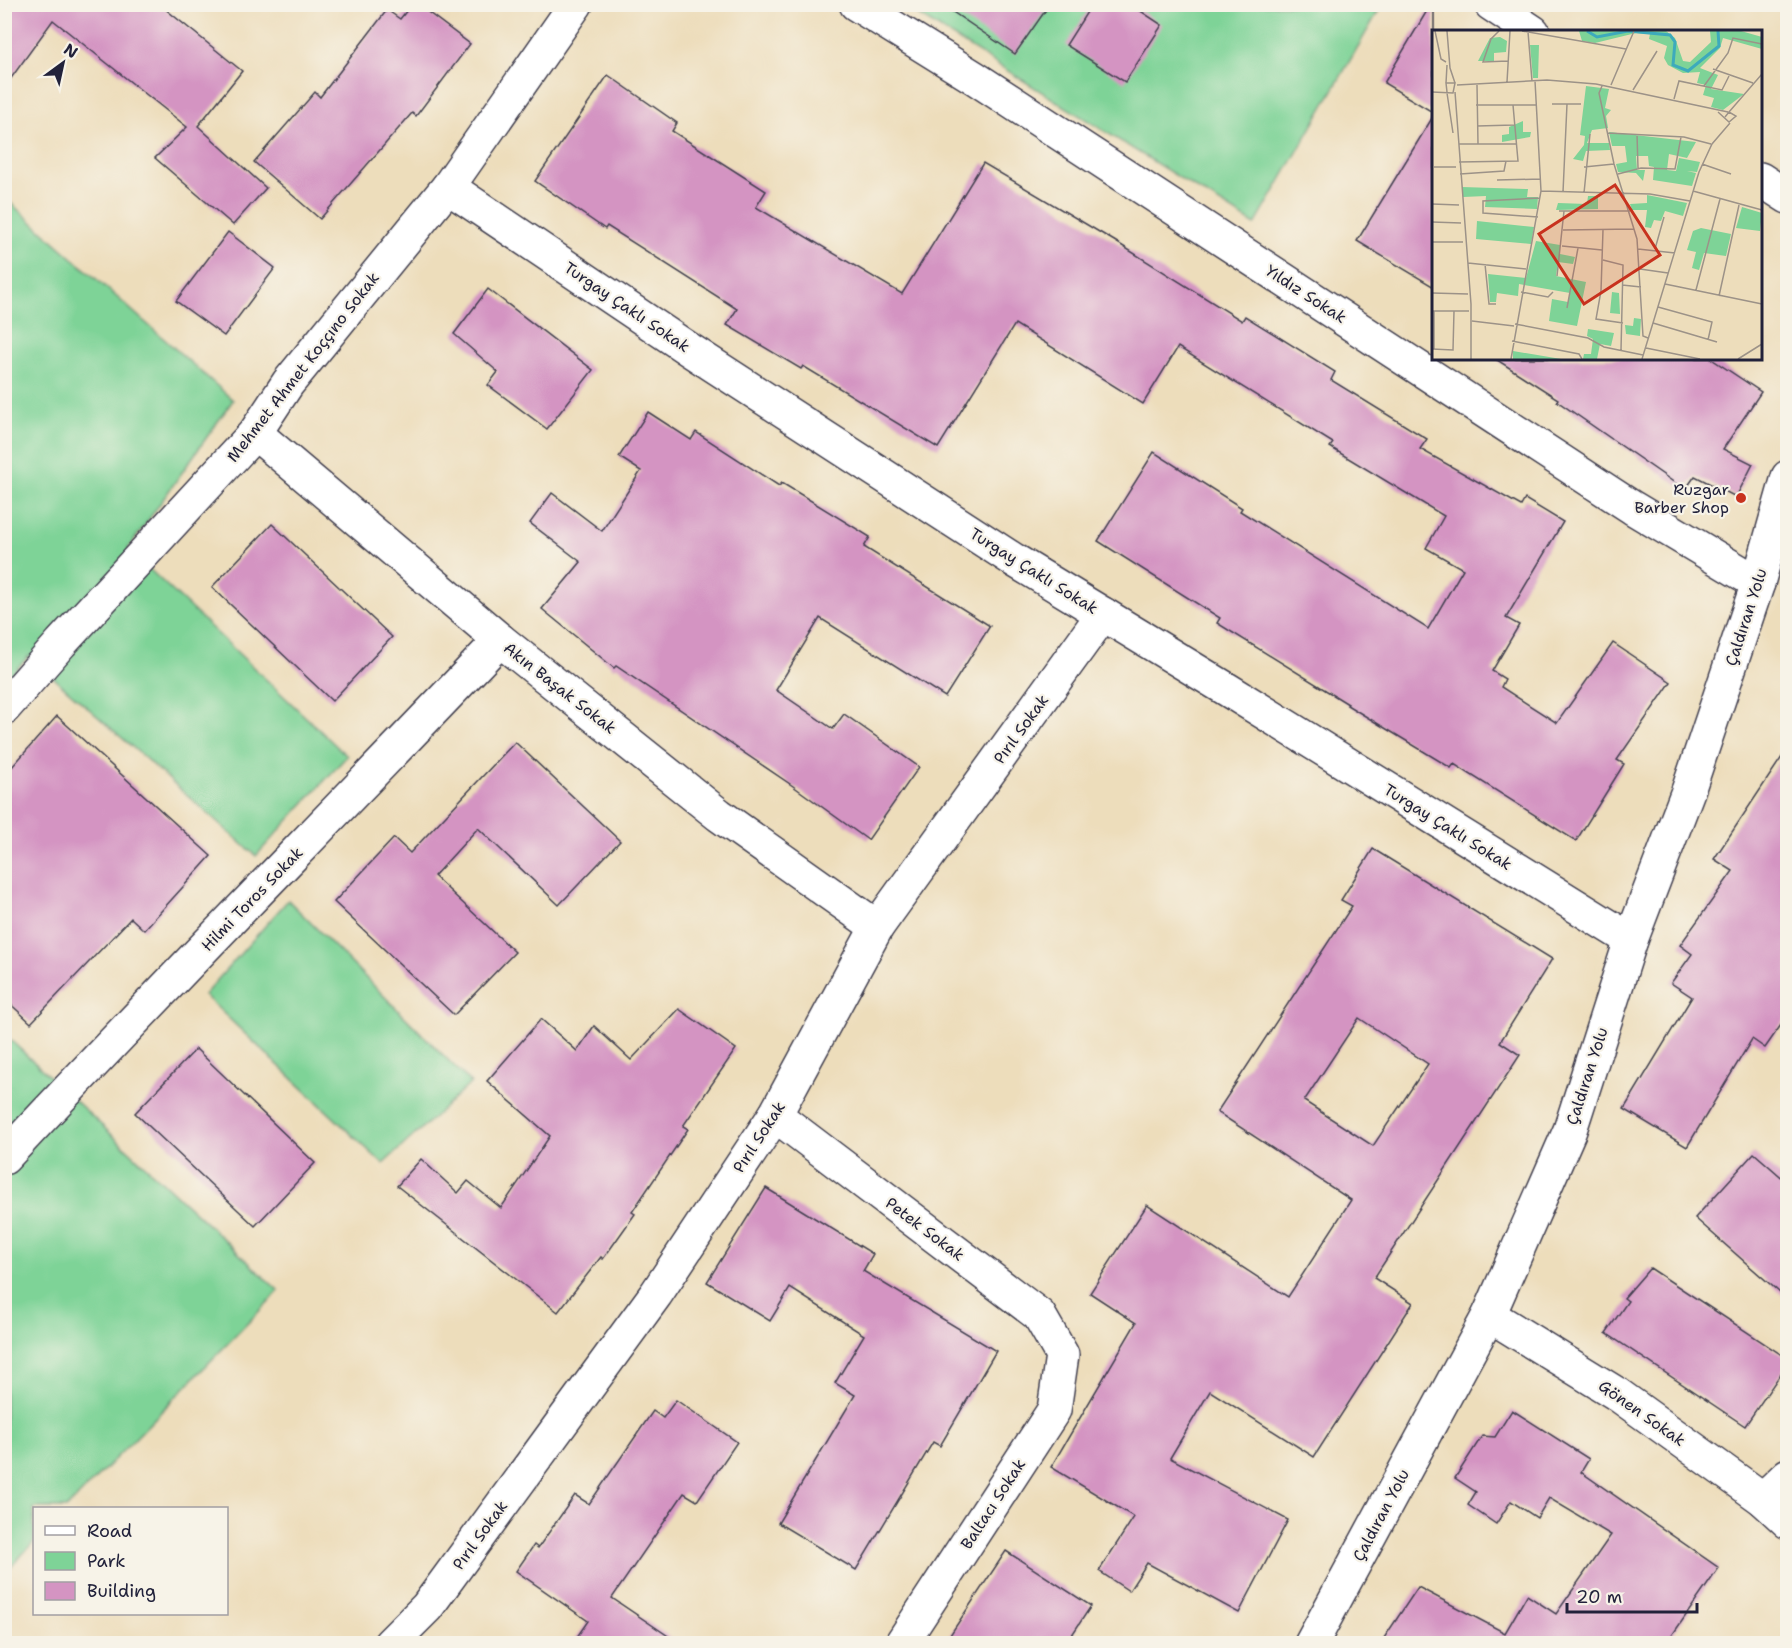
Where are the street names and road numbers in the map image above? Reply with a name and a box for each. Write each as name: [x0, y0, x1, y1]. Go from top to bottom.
street label: Turgay Çaklı Sokak: [560, 257, 694, 357]
street label: Yıldız Sokak: [1261, 260, 1351, 328]
street label: Mehmet Ahmet Koççıno Sokak: [222, 268, 384, 466]
street label: Turgay Çaklı Sokak: [966, 523, 1102, 619]
street label: Çaldıran Yolu: [1720, 565, 1772, 669]
street label: Akın Başak Sokak: [499, 637, 621, 739]
street label: Pırıl Sokak: [989, 690, 1053, 768]
street label: Turgay Çaklı Sokak: [1380, 779, 1516, 875]
street label: Hilmi Toros Sokak: [197, 842, 307, 956]
street label: Çaldıran Yolu: [1561, 1024, 1613, 1128]
street label: Pırıl Sokak: [728, 1097, 790, 1177]
street label: Petek Sokak: [881, 1192, 969, 1266]
street label: Gönen Sokak: [1594, 1375, 1690, 1451]
street label: Baltacı Sokak: [956, 1455, 1030, 1553]
street label: Çaldıran Yolu: [1348, 1465, 1414, 1565]
street label: Pırıl Sokak: [448, 1496, 512, 1574]

